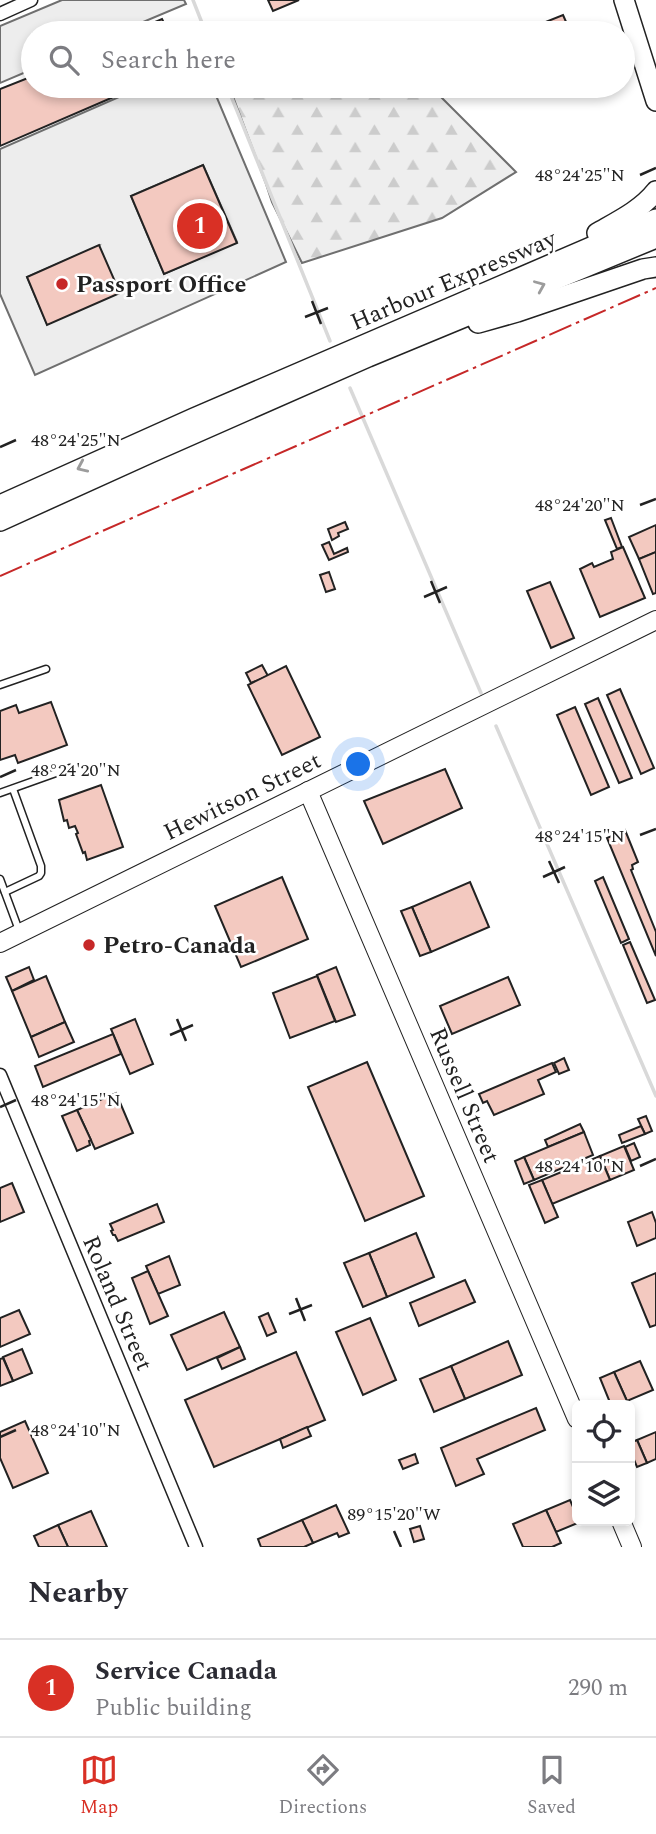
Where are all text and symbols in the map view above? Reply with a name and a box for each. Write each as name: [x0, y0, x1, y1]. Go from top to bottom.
search box: [21, 21, 635, 98]
text: Search here: [101, 40, 236, 80]
icon: search: [45, 41, 83, 79]
text: 48°24'25"N: [535, 162, 625, 189]
pin: 1: [177, 200, 223, 252]
street label: Harbour Expressway: [345, 221, 563, 341]
place label: Passport Office: [76, 267, 246, 303]
marker: Passport Office: [54, 276, 70, 292]
one-way arrow: [533, 281, 545, 295]
text: 48°24'25"N: [31, 427, 121, 454]
one-way arrow: [77, 459, 89, 473]
text: 48°24'20"N: [535, 492, 625, 519]
street label: Hewitson Street: [158, 743, 327, 851]
your location: [341, 747, 375, 781]
text: 48°24'20"N: [31, 757, 121, 784]
text: 48°24'15"N: [535, 823, 625, 850]
place label: Petro-Canada: [103, 928, 257, 964]
marker: Petro-Canada: [81, 937, 97, 953]
street label: Russell Street: [419, 1022, 509, 1169]
text: 48°24'15"N: [31, 1087, 121, 1114]
text: 48°24'10"N: [535, 1153, 625, 1180]
street label: Roland Street: [72, 1230, 162, 1377]
map controls: [572, 1400, 635, 1526]
button: locate: [572, 1400, 635, 1463]
text: 48°24'10"N: [31, 1417, 121, 1444]
button: layers: [572, 1463, 635, 1526]
text: 89°15'20"W: [347, 1501, 441, 1528]
text: Nearby: [28, 1570, 127, 1616]
text: Service Canada: [95, 1651, 277, 1691]
text: 1: [45, 1671, 57, 1706]
text: 290 m: [568, 1671, 628, 1706]
text: Public building: [95, 1691, 252, 1726]
tab: Map: [80, 1751, 118, 1822]
tab: Directions: [278, 1751, 367, 1822]
tab: Saved: [527, 1751, 576, 1822]

